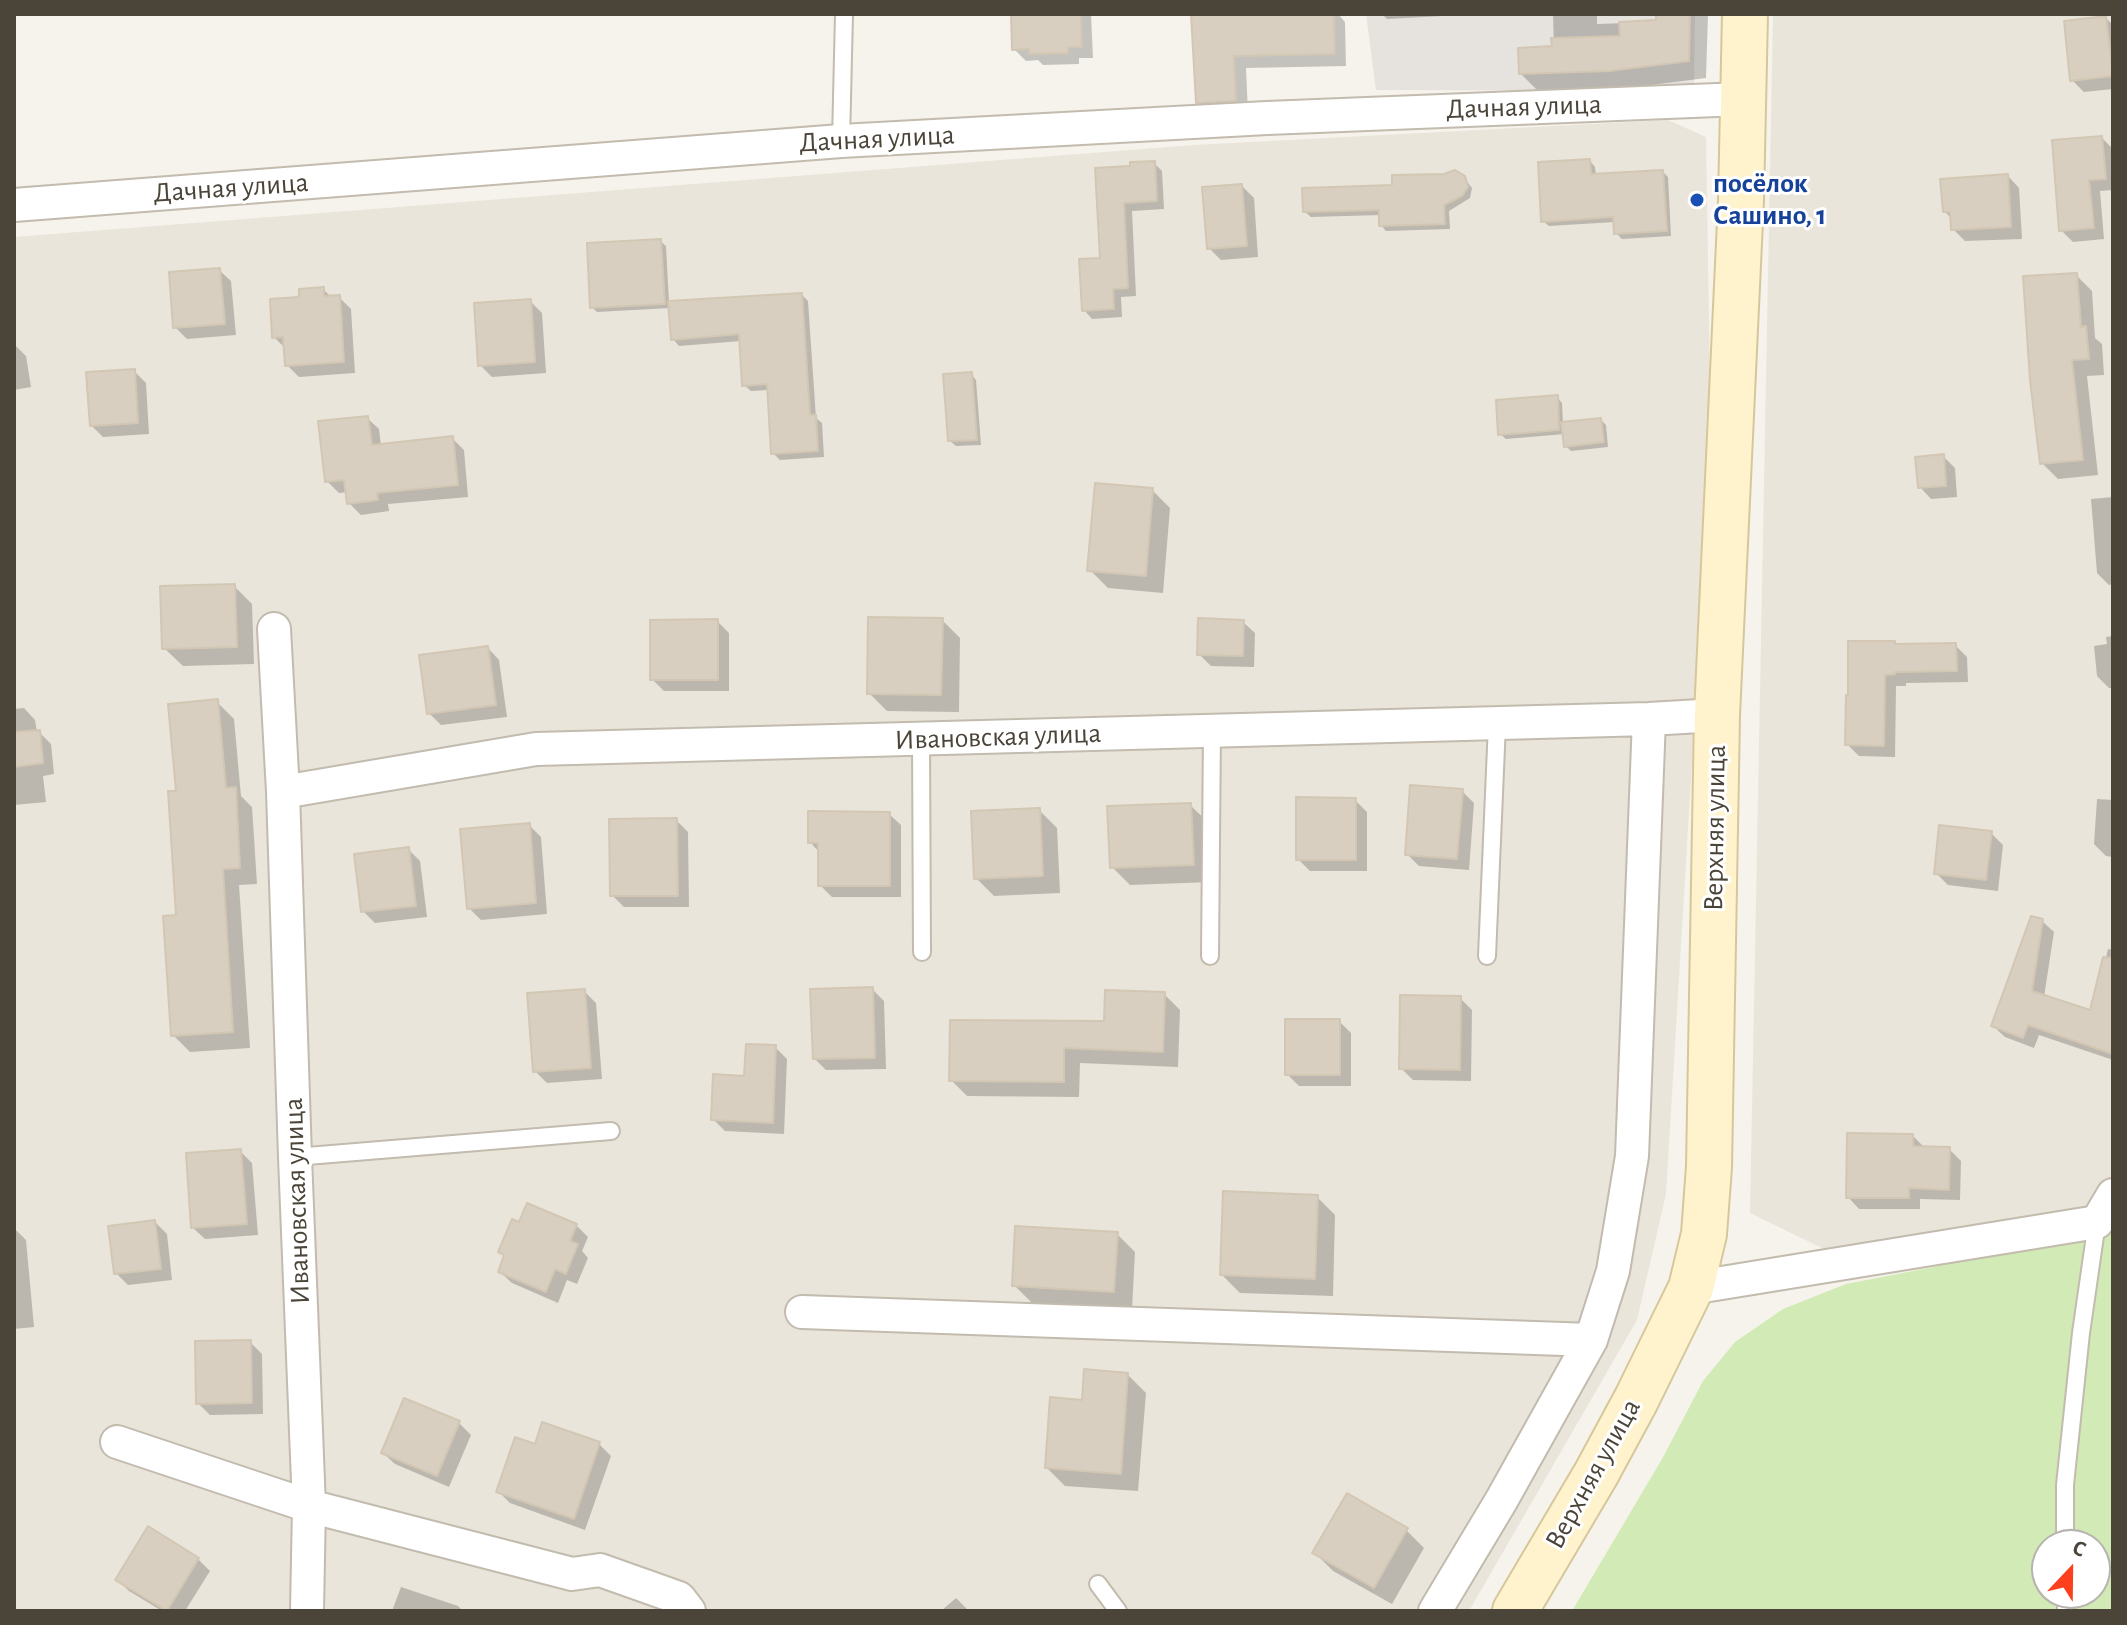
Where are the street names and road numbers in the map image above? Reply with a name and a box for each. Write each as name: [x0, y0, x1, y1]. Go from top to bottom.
street label: Дачная улица: [1446, 87, 1602, 127]
street label: Дачная улица: [798, 118, 956, 160]
street label: Дачная улица: [152, 166, 310, 210]
street label: Ивановская улица: [894, 717, 1102, 757]
street label: Верхняя улица: [1697, 745, 1733, 911]
street label: Ивановская улица: [277, 1097, 317, 1305]
street label: Верхняя улица: [1538, 1393, 1648, 1555]

